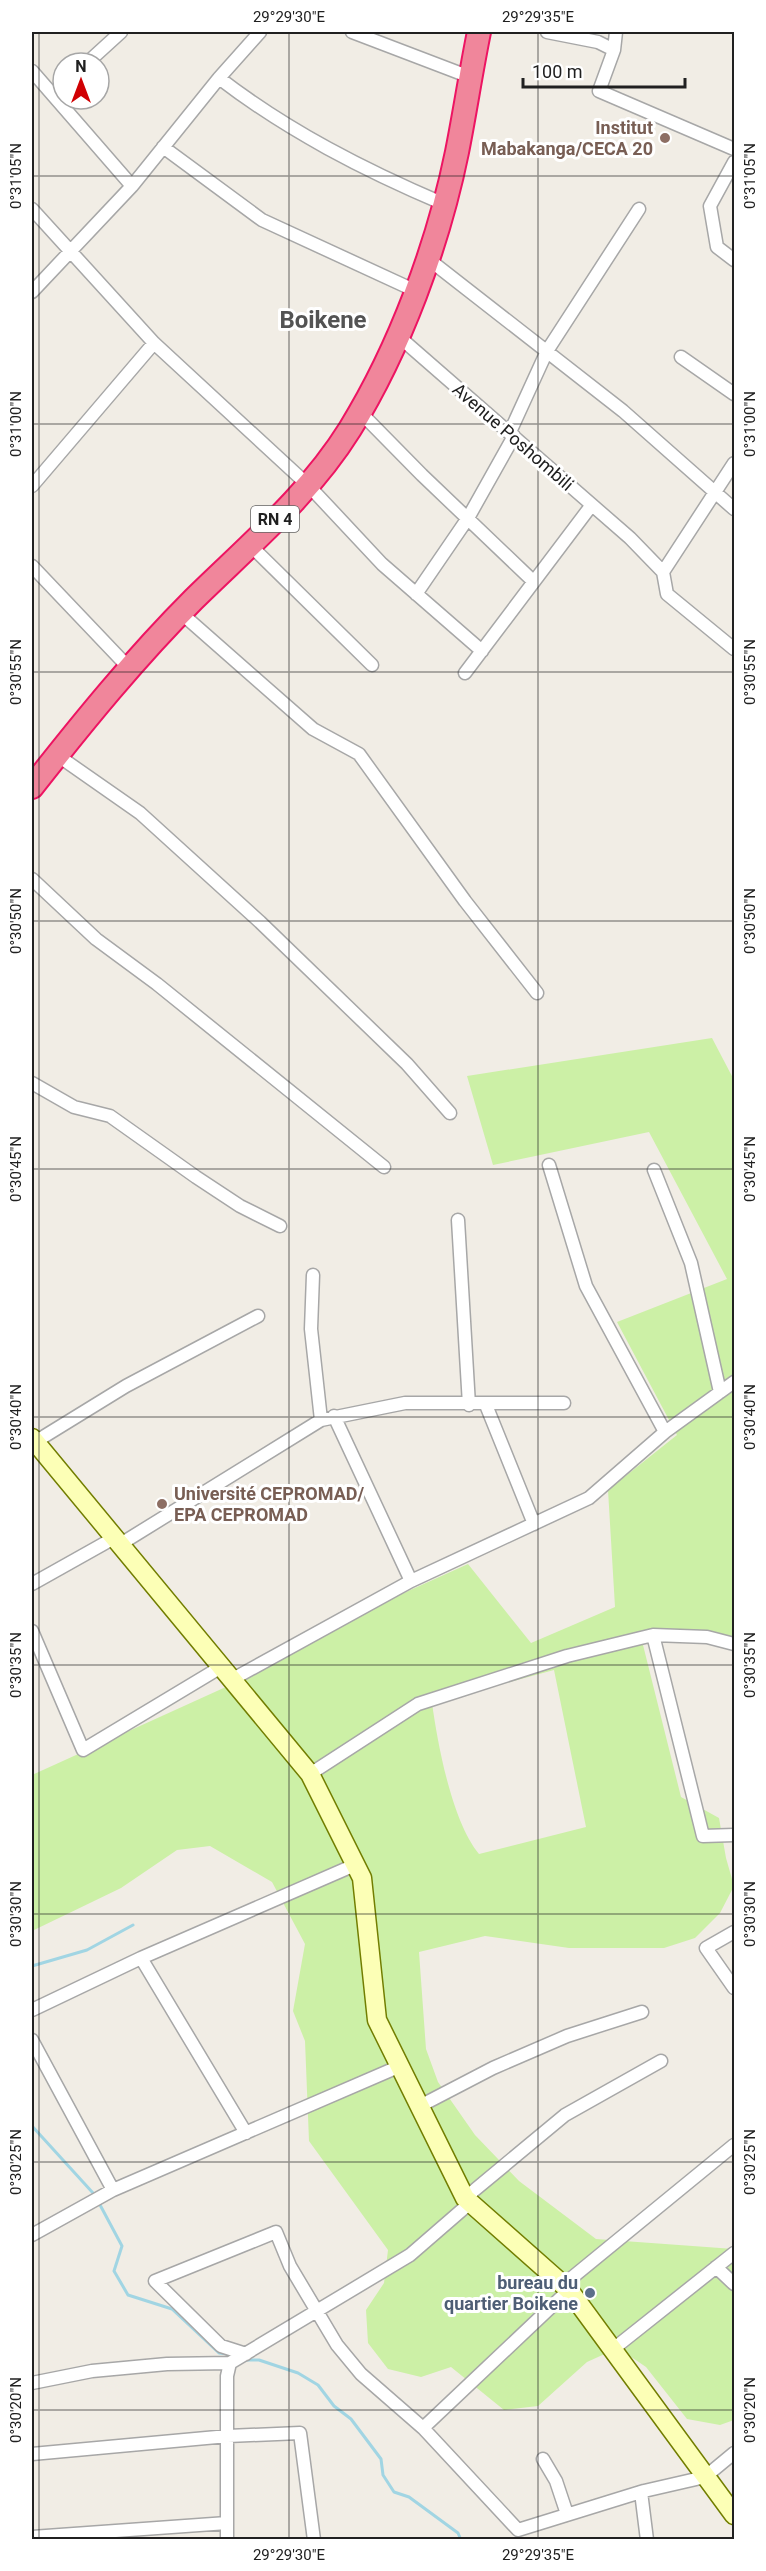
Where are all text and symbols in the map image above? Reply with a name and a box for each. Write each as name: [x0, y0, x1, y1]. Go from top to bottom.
text: 29°29'30"E: [253, 8, 326, 26]
text: 29°29'35"E: [502, 8, 575, 26]
north arrow: [51, 51, 111, 111]
scale bar: [523, 51, 685, 89]
text: N: [75, 57, 87, 76]
text: 100 m: [532, 61, 583, 82]
place label: Institut Mabakanga/CECA 20: [481, 117, 653, 159]
marker: Institut Mabakanga/CECA 20: [658, 131, 672, 145]
text: 0°31'05"N: [7, 143, 25, 209]
text: 0°31'05"N: [741, 143, 759, 209]
district label: Boikene: [279, 306, 367, 334]
street label: Avenue Poshombili: [449, 378, 578, 495]
text: 0°31'00"N: [7, 391, 25, 457]
text: 0°31'00"N: [741, 391, 759, 457]
road number: RN 4: [251, 506, 299, 532]
text: 0°30'55"N: [7, 639, 25, 705]
text: 0°30'55"N: [741, 639, 759, 705]
text: 0°30'50"N: [7, 888, 25, 954]
text: 0°30'50"N: [741, 888, 759, 954]
text: 0°30'45"N: [7, 1136, 25, 1202]
text: 0°30'45"N: [741, 1136, 759, 1202]
text: 0°30'40"N: [7, 1384, 25, 1450]
text: 0°30'40"N: [741, 1384, 759, 1450]
place label: Université CEPROMAD/ EPA CEPROMAD: [174, 1483, 364, 1525]
marker: Université CEPROMAD/ EPA CEPROMAD: [155, 1497, 169, 1511]
text: 0°30'35"N: [7, 1632, 25, 1698]
text: 0°30'35"N: [741, 1632, 759, 1698]
text: 0°30'30"N: [7, 1881, 25, 1947]
text: 0°30'30"N: [741, 1881, 759, 1947]
text: 0°30'25"N: [7, 2129, 25, 2195]
text: 0°30'25"N: [741, 2129, 759, 2195]
place label: bureau du quartier Boikene: [444, 2272, 578, 2314]
marker: bureau du quartier Boikene: [583, 2286, 597, 2300]
text: 0°30'20"N: [7, 2377, 25, 2443]
text: 0°30'20"N: [741, 2377, 759, 2443]
text: 29°29'30"E: [253, 2546, 326, 2564]
text: 29°29'35"E: [502, 2546, 575, 2564]

